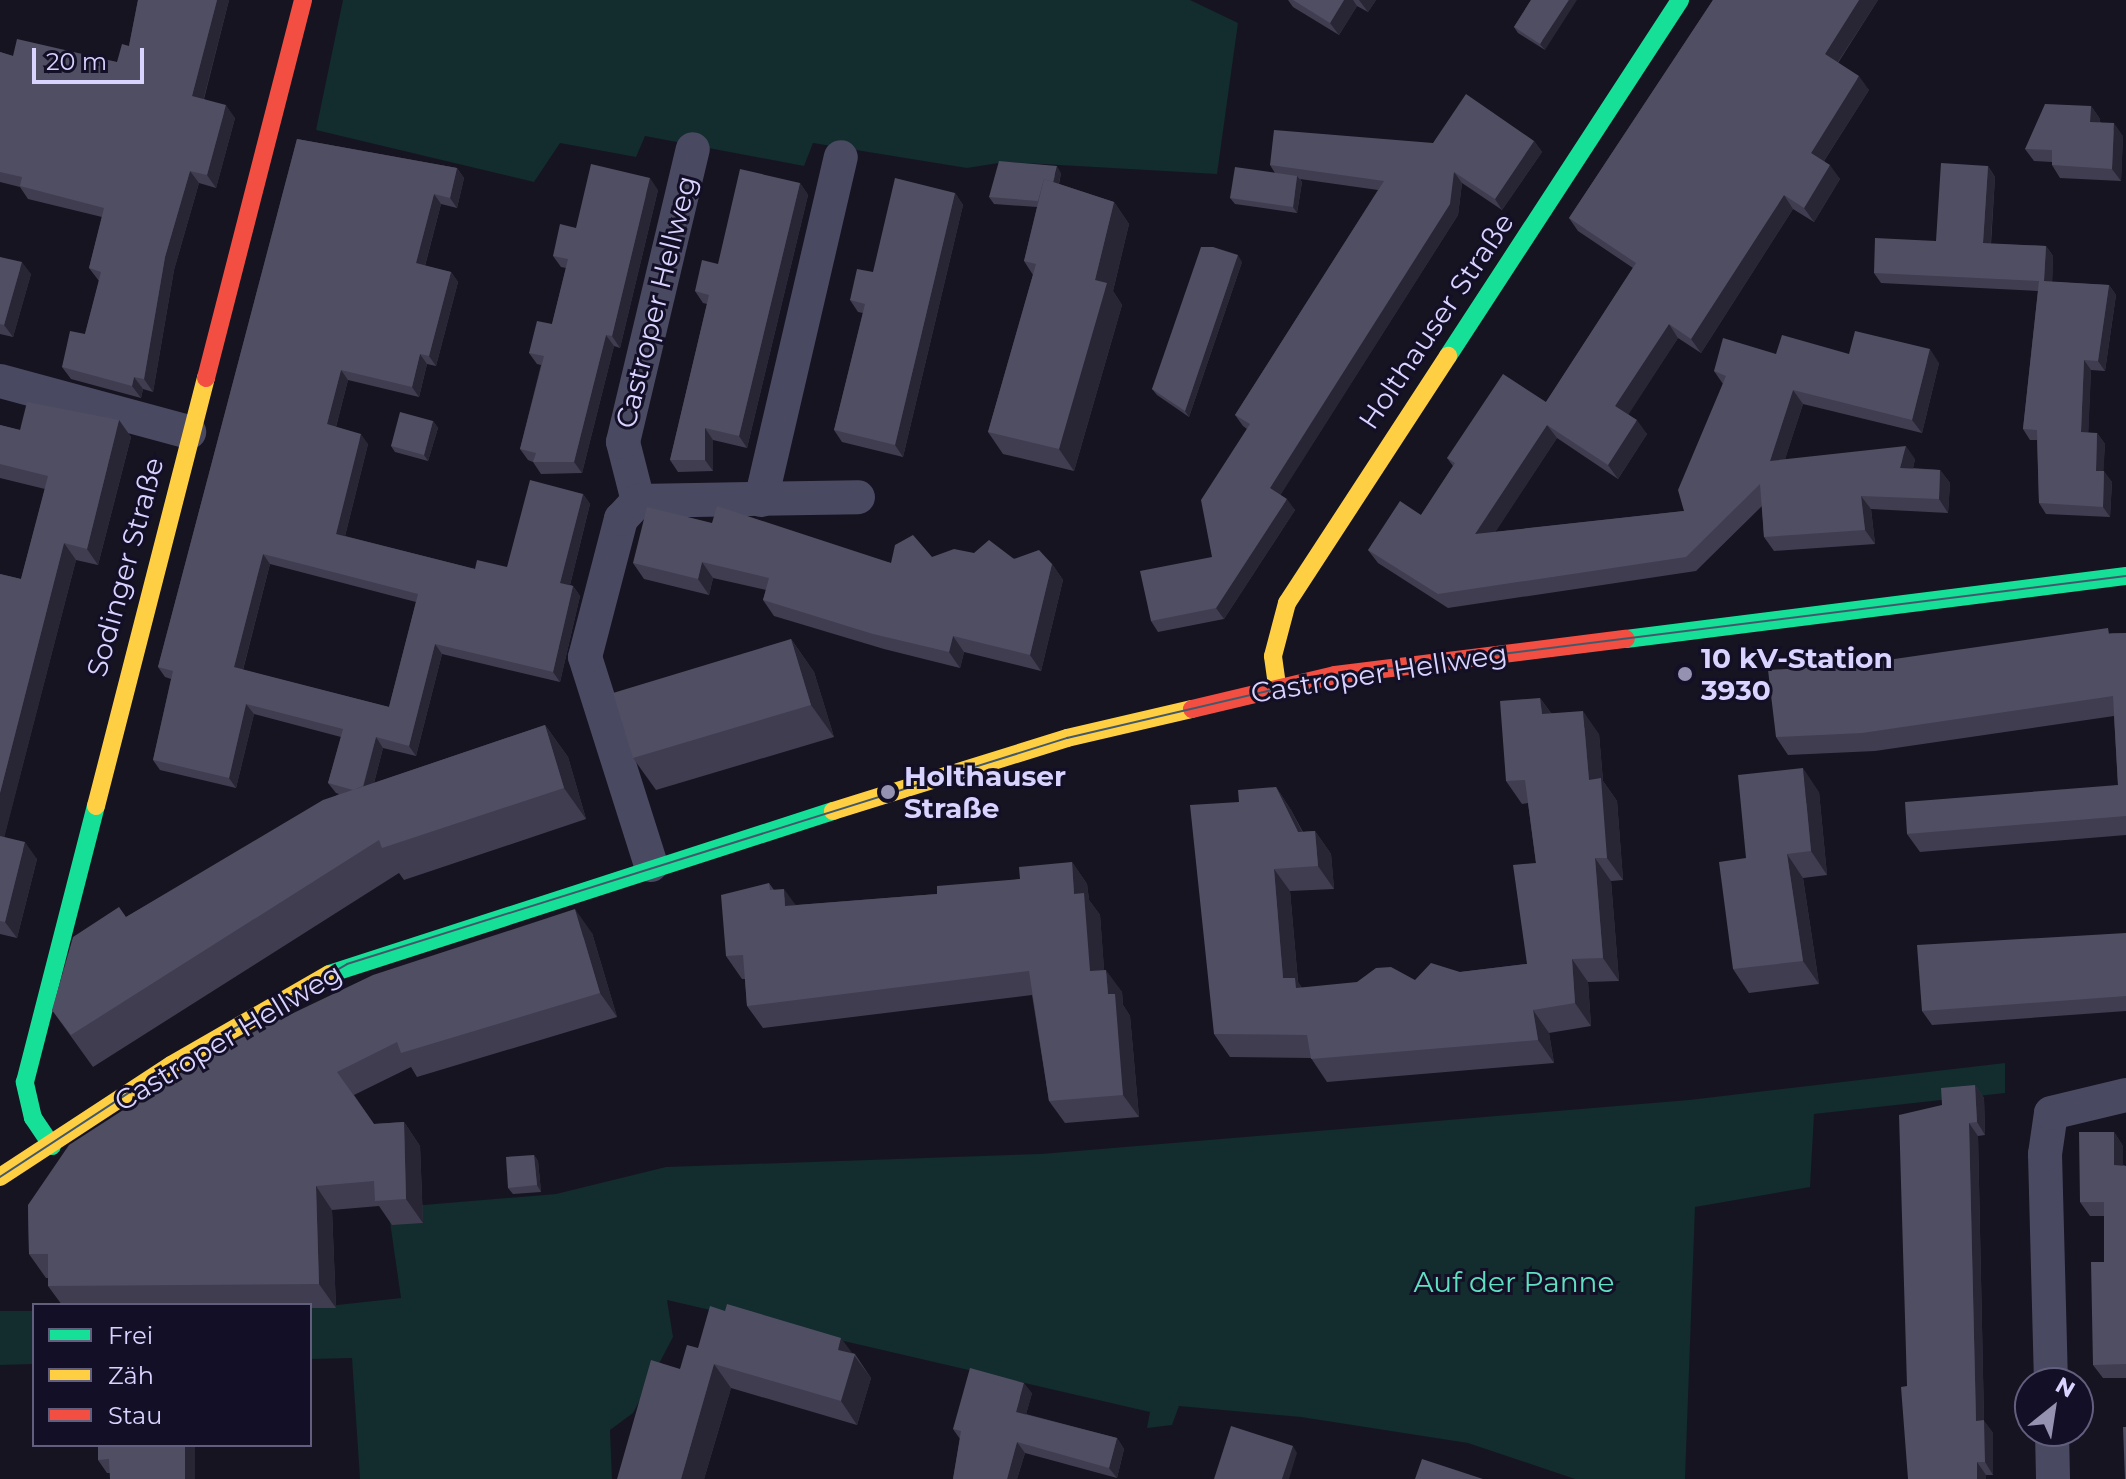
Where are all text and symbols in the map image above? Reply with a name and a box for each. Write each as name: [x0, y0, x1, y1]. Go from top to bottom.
scale bar: [36, 32, 148, 82]
text: 20 m: [46, 47, 107, 76]
street label: Castroper Hellweg: [608, 172, 704, 432]
street label: Holthauser Straße: [1351, 207, 1521, 435]
street label: Sodinger Straße: [80, 454, 170, 680]
street label: Castroper Hellweg: [1248, 636, 1510, 710]
place label: 10 kV-Station 3930: [1701, 641, 1893, 707]
marker: 10 kV-Station 3930: [1676, 665, 1694, 683]
place label: Holthauser Straße: [904, 759, 1066, 825]
marker: Holthauser Straße: [879, 783, 897, 801]
street label: Castroper Hellweg: [108, 956, 348, 1118]
park label: Auf der Panne: [1414, 1265, 1614, 1299]
legend: [32, 1303, 312, 1447]
text: Frei: [108, 1321, 153, 1350]
text: Zäh: [108, 1361, 154, 1390]
north arrow: [2014, 1367, 2094, 1447]
text: N: [2051, 1371, 2080, 1404]
text: Stau: [108, 1401, 162, 1430]

